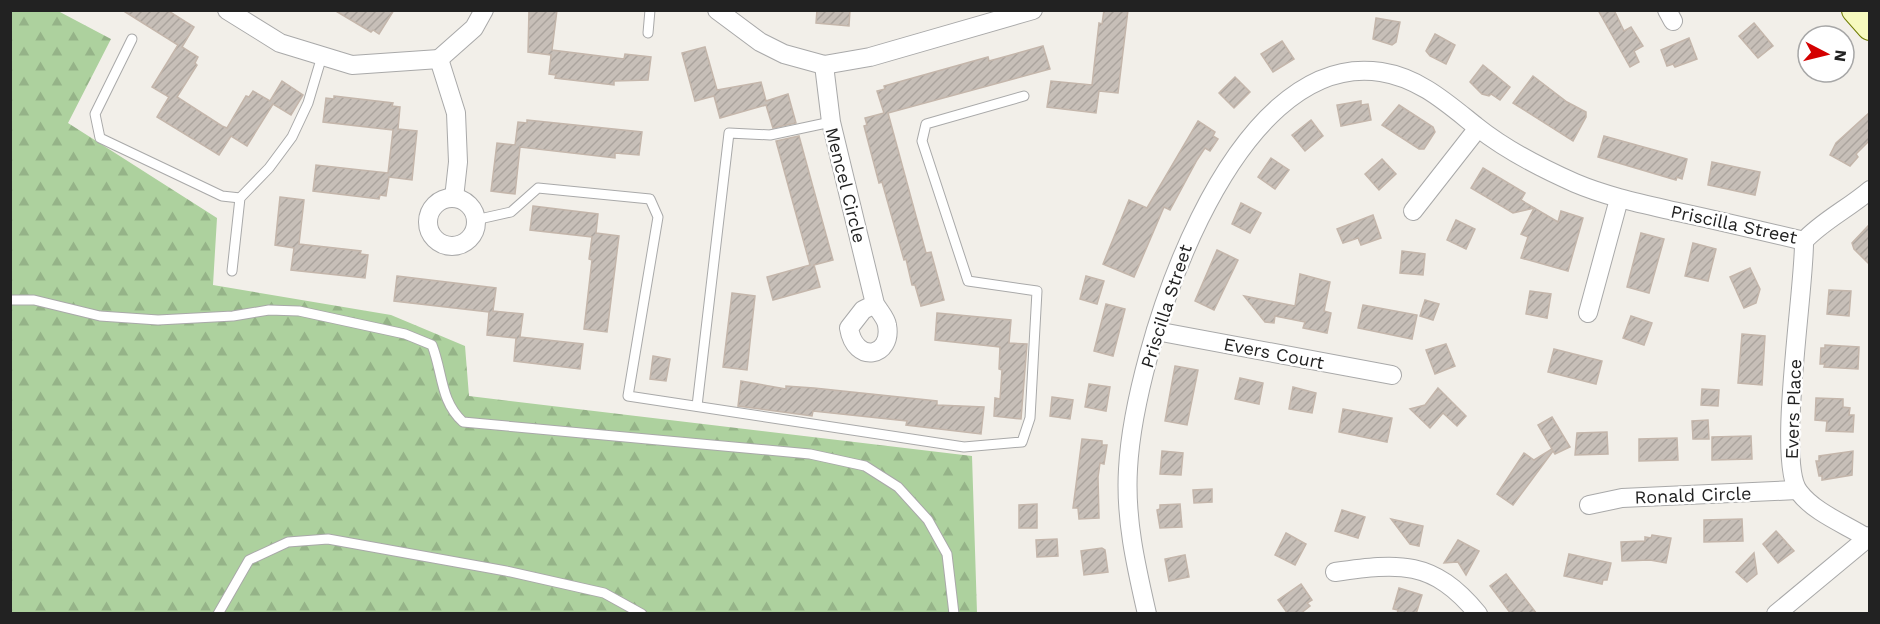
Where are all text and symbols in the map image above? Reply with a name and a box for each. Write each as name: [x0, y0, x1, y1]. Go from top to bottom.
north arrow: [1796, 24, 1856, 84]
text: N: [1830, 49, 1851, 63]
street label: Mencel Circle: [821, 125, 871, 245]
street label: Priscilla Street: [1669, 200, 1800, 248]
street label: Priscilla Street: [1136, 241, 1196, 370]
street label: Evers Court: [1222, 333, 1326, 373]
street label: Evers Place: [1781, 358, 1805, 460]
street label: Ronald Circle: [1634, 482, 1752, 508]

